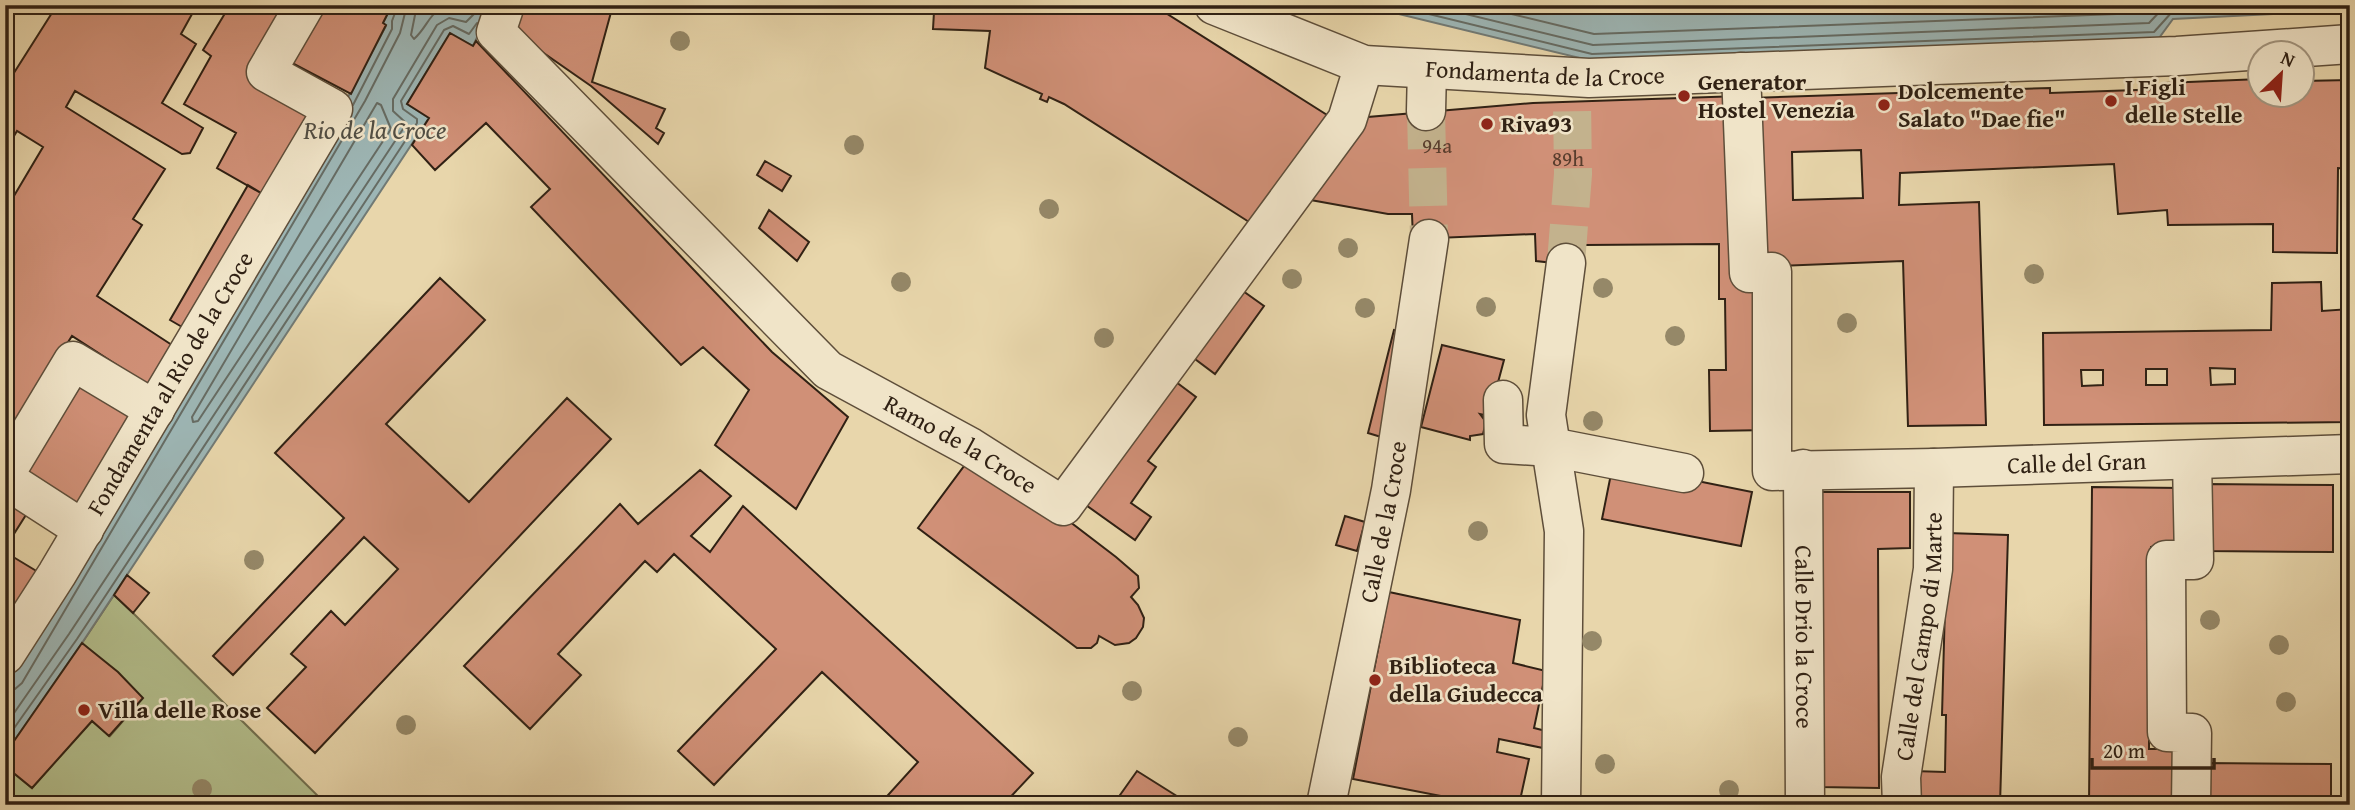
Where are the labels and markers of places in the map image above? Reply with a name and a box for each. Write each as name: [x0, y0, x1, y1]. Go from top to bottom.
place label: Generator Hostel Venezia: [1698, 64, 1856, 127]
place label: I Figli delle Stelle: [2125, 69, 2243, 132]
place label: Dolcemente Salato "Dae fie": [1898, 73, 2066, 136]
marker: Generator Hostel Venezia: [1676, 88, 1692, 104]
marker: I Figli delle Stelle: [2103, 93, 2119, 109]
marker: Dolcemente Salato "Dae fie": [1876, 97, 1892, 113]
place label: Riva93: [1501, 106, 1572, 141]
marker: Riva93: [1479, 116, 1495, 132]
place label: Biblioteca della Giudecca: [1389, 648, 1544, 711]
marker: Biblioteca della Giudecca: [1367, 672, 1383, 688]
place label: Villa delle Rose: [98, 692, 261, 727]
marker: Villa delle Rose: [76, 702, 92, 718]

